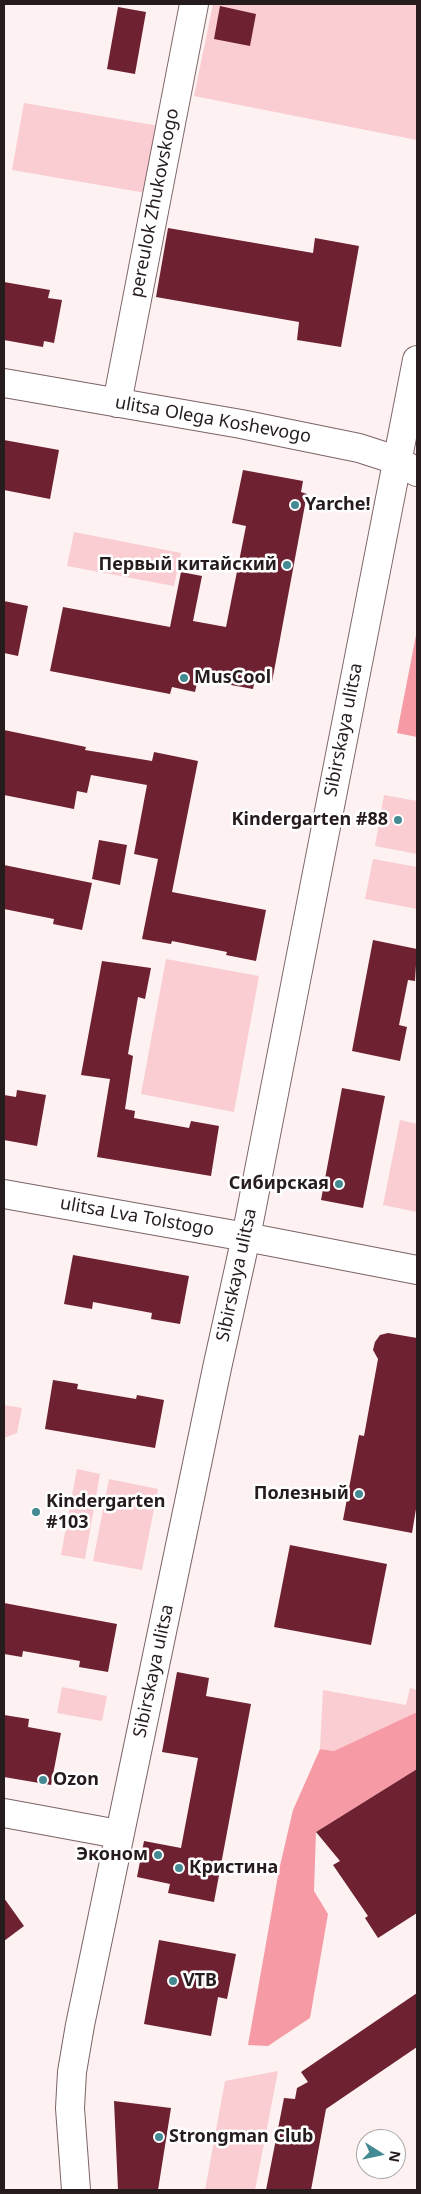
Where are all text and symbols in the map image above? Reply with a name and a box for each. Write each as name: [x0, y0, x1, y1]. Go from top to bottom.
street label: pereulok Zhukovskogo: [126, 107, 184, 299]
street label: ulitsa Olega Koshevogo: [113, 392, 313, 448]
place label: Yarche!: [305, 494, 371, 516]
marker: Yarche!: [289, 499, 301, 511]
place label: Первый китайский: [98, 554, 277, 576]
marker: Первый китайский: [281, 559, 293, 571]
street label: Sibirskaya ulitsa: [320, 661, 368, 799]
place label: MusCool: [194, 667, 271, 689]
marker: MusCool: [178, 672, 190, 684]
place label: Kindergarten #88: [232, 809, 388, 831]
marker: Kindergarten #88: [392, 814, 404, 826]
place label: Сибирская: [229, 1173, 329, 1195]
marker: Сибирская: [333, 1178, 345, 1190]
street label: ulitsa Lva Tolstogo: [58, 1193, 216, 1241]
street label: Sibirskaya ulitsa: [212, 1206, 262, 1344]
place label: Полезный: [254, 1483, 349, 1505]
marker: Полезный: [353, 1488, 365, 1500]
place label: Kindergarten #103: [46, 1491, 165, 1534]
marker: Kindergarten #103: [30, 1506, 42, 1518]
street label: Sibirskaya ulitsa: [129, 1602, 179, 1740]
place label: Ozon: [53, 1769, 99, 1791]
marker: Ozon: [37, 1774, 49, 1786]
place label: Эконом: [76, 1844, 148, 1866]
marker: Эконом: [152, 1849, 164, 1861]
place label: Кристина: [189, 1857, 278, 1879]
marker: Кристина: [173, 1862, 185, 1874]
place label: VTB: [183, 1970, 217, 1992]
marker: VTB: [167, 1975, 179, 1987]
place label: Strongman Club: [169, 2126, 313, 2148]
north arrow: [356, 2129, 406, 2179]
marker: Strongman Club: [153, 2131, 165, 2143]
text: N: [385, 2149, 406, 2164]

